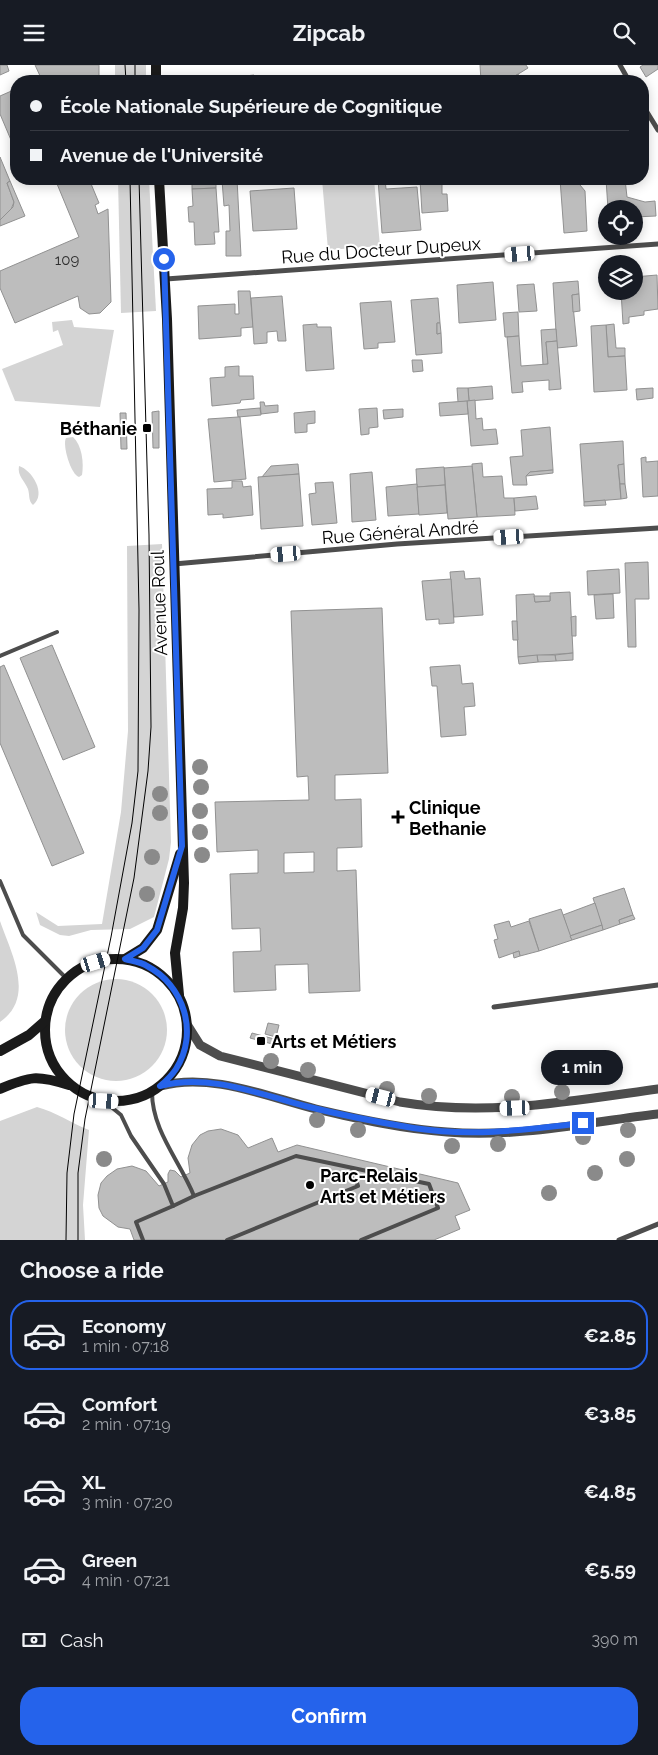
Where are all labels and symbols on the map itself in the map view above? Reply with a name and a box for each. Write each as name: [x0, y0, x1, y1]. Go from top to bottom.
street label: Rue du Docteur Dupeux: [280, 233, 482, 267]
car: [504, 245, 535, 263]
route start: [153, 248, 175, 270]
house number: 109: [55, 251, 79, 269]
place label: Béthanie: [60, 418, 137, 439]
marker: Béthanie: [141, 422, 153, 434]
street label: Rue Général André: [321, 516, 479, 548]
car: [493, 529, 524, 545]
car: [270, 545, 301, 563]
street label: Avenue Roul: [147, 550, 171, 656]
place label: Clinique Bethanie: [409, 797, 487, 839]
marker: Clinique Bethanie: [391, 810, 405, 824]
car: [79, 950, 112, 974]
place label: Arts et Métiers: [271, 1031, 396, 1052]
marker: Arts et Métiers: [255, 1035, 267, 1047]
callout: 1 min: [542, 1051, 624, 1085]
car: [364, 1086, 397, 1108]
car: [88, 1093, 119, 1109]
car: [499, 1100, 530, 1116]
route end: [572, 1112, 594, 1134]
place label: Parc-Relais Arts et Métiers: [320, 1165, 445, 1207]
marker: Parc-Relais Arts et Métiers: [304, 1179, 316, 1191]

